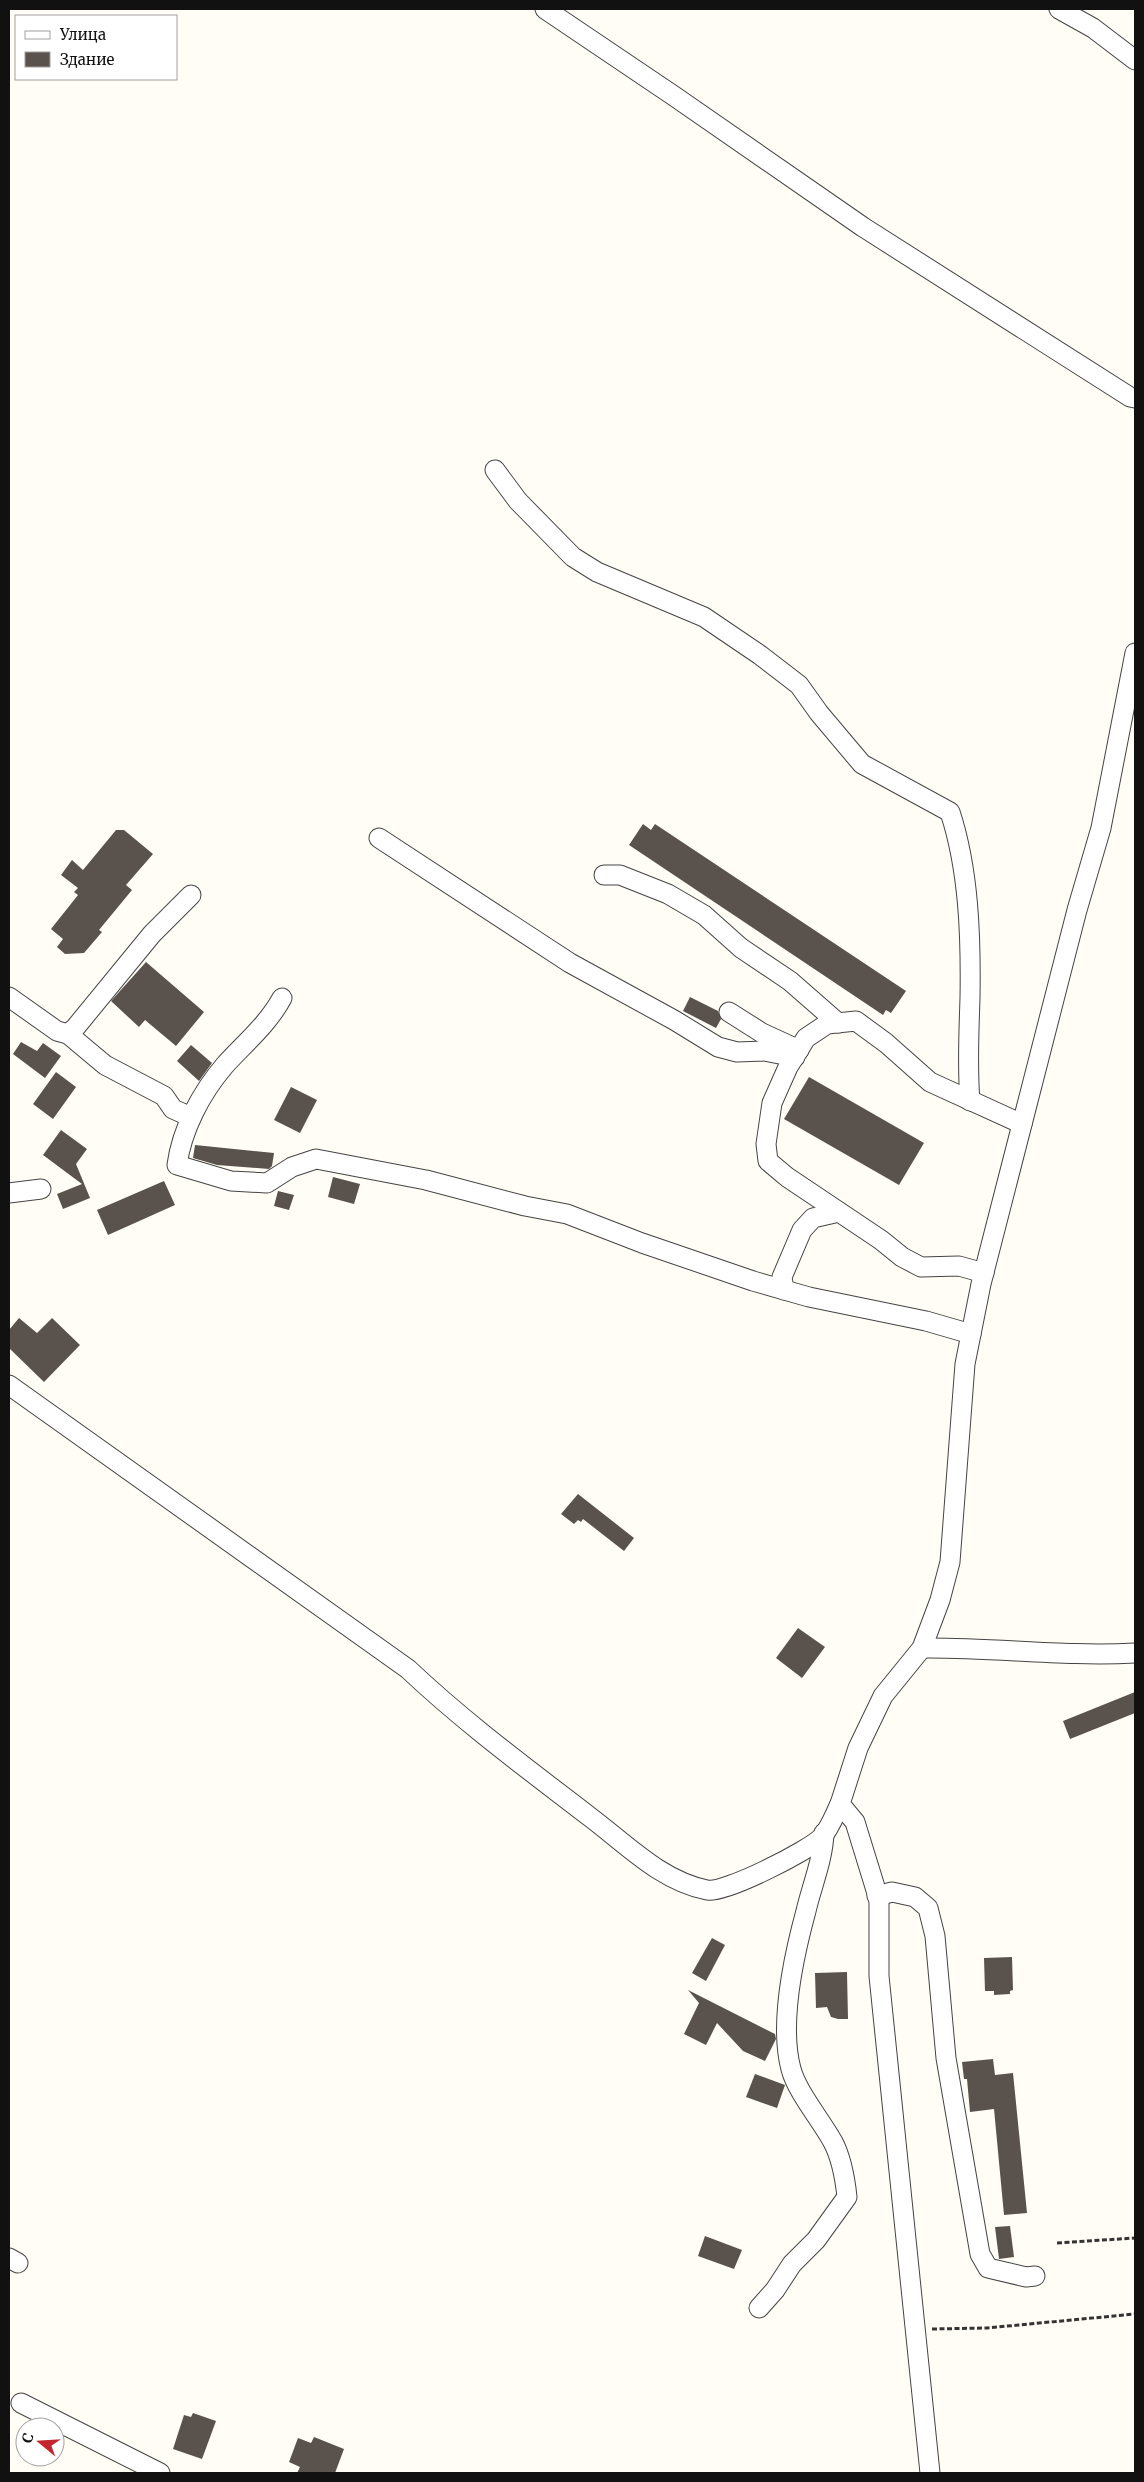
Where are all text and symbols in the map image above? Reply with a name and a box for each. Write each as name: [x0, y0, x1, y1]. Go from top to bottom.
legend: [15, 15, 178, 80]
text: Улица: [59, 25, 106, 44]
text: Здание: [60, 50, 114, 69]
north arrow: [15, 2417, 65, 2467]
text: С: [18, 2431, 38, 2445]

